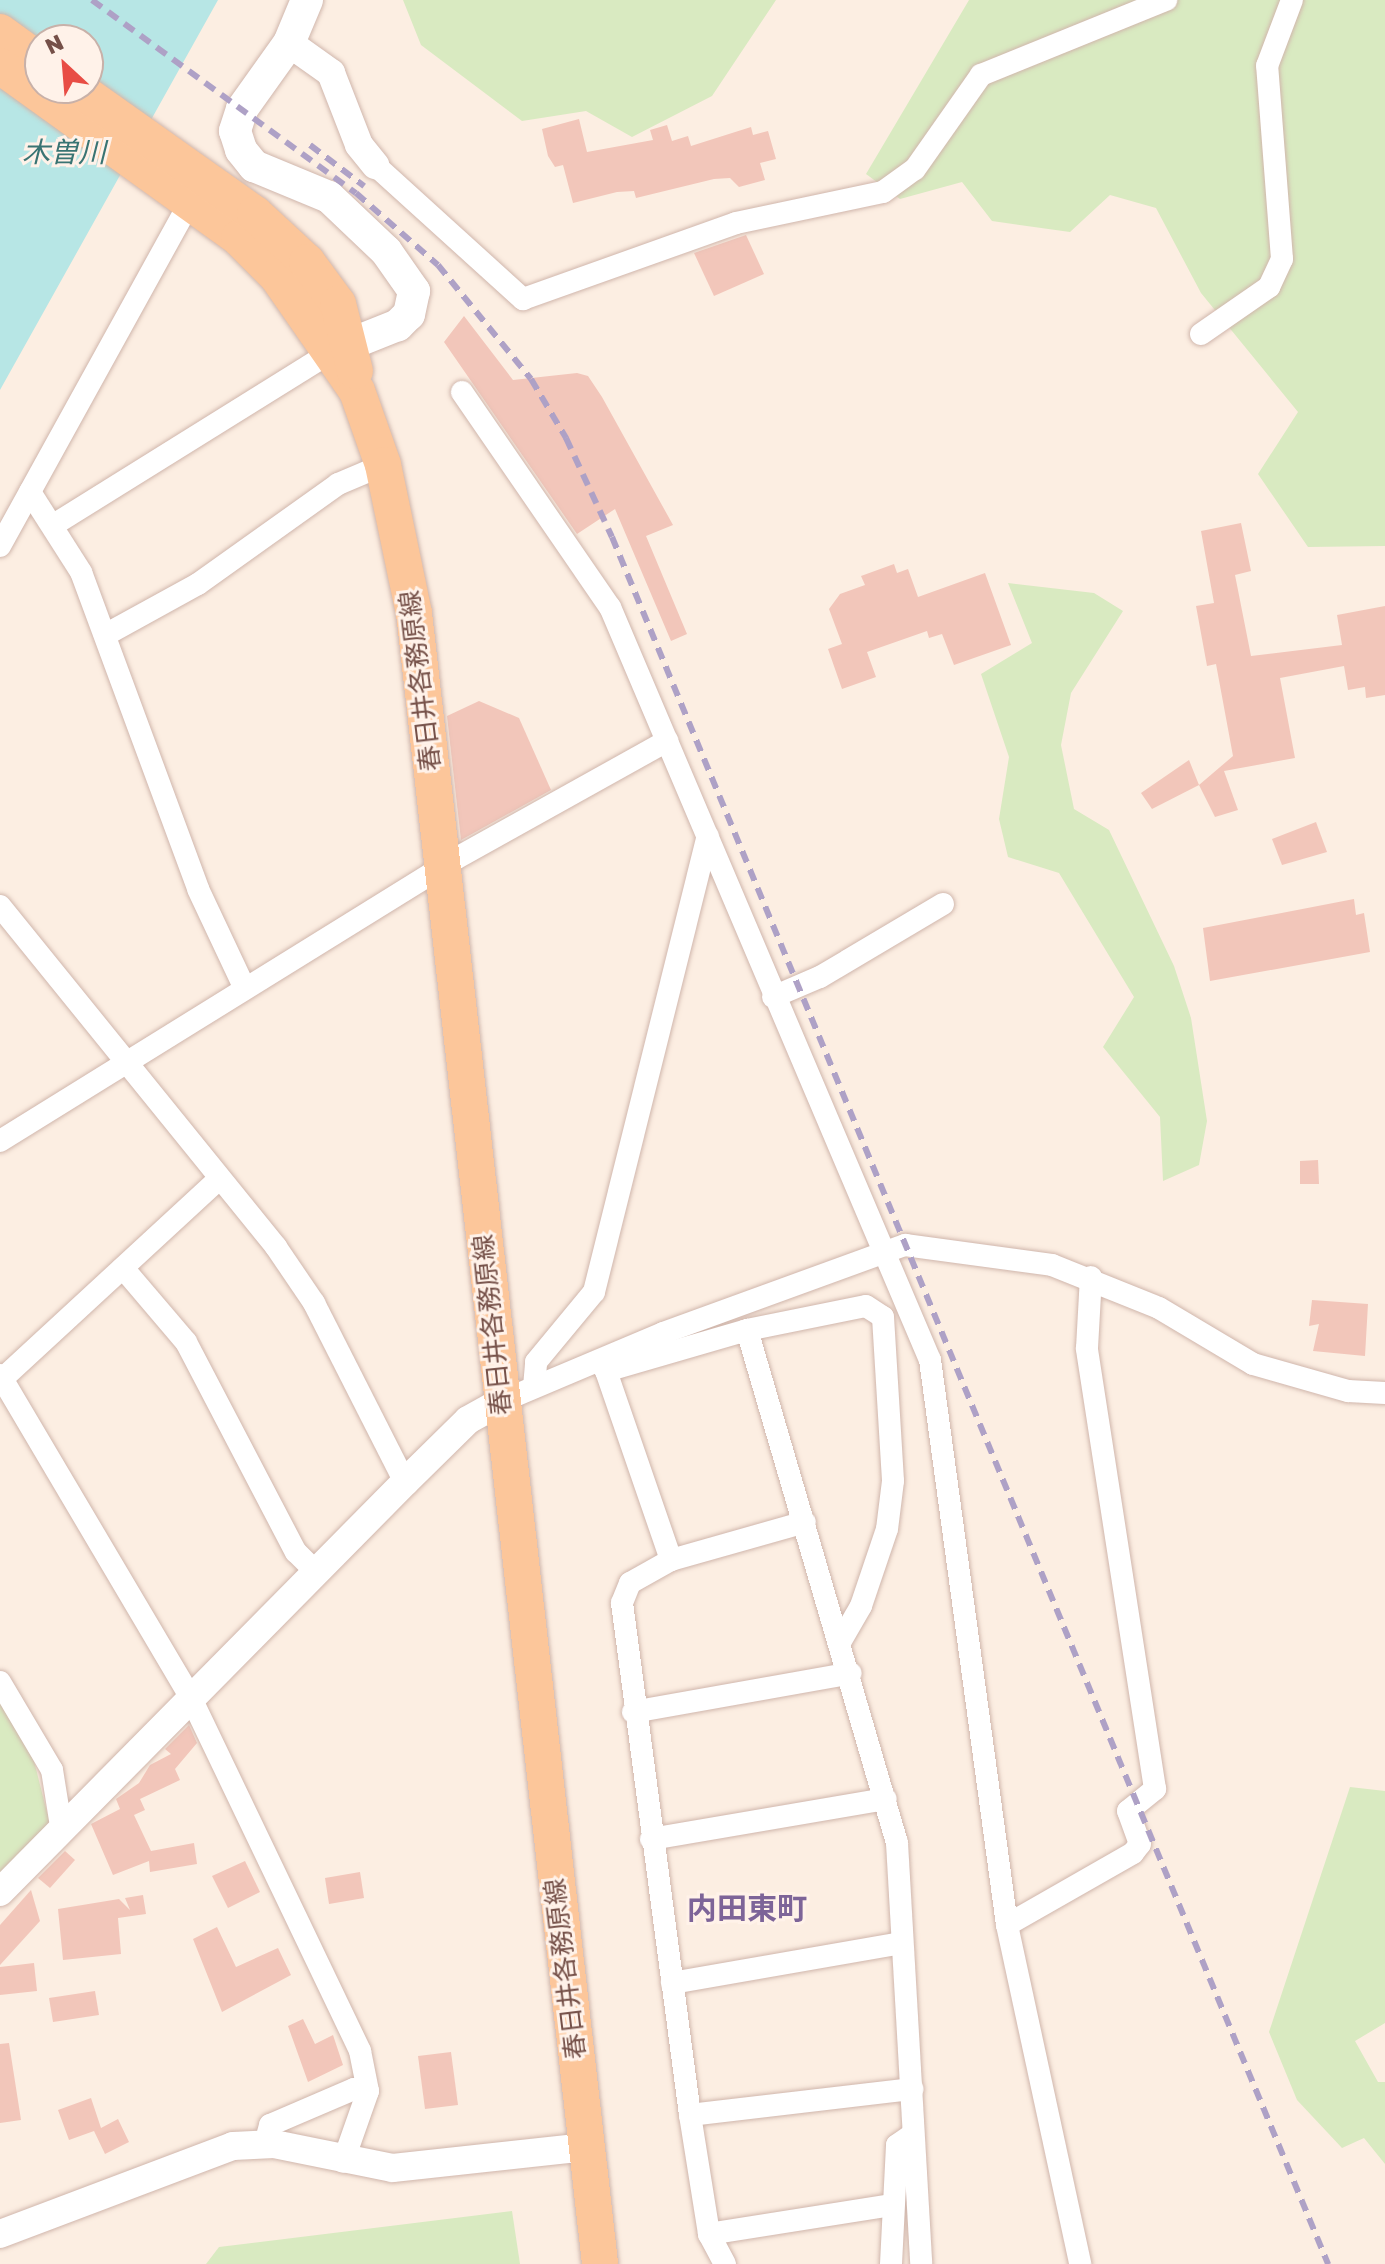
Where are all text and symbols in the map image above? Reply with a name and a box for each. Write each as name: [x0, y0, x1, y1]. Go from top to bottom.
north arrow: [24, 24, 104, 104]
text: N: [41, 28, 68, 60]
water label: 木曽川: [22, 135, 106, 169]
street label: 春日井各務原線: [393, 589, 447, 773]
street label: 春日井各務原線: [467, 1233, 517, 1417]
street label: 春日井各務原線: [538, 1877, 592, 2061]
district label: 内田東町: [687, 1890, 807, 1926]

